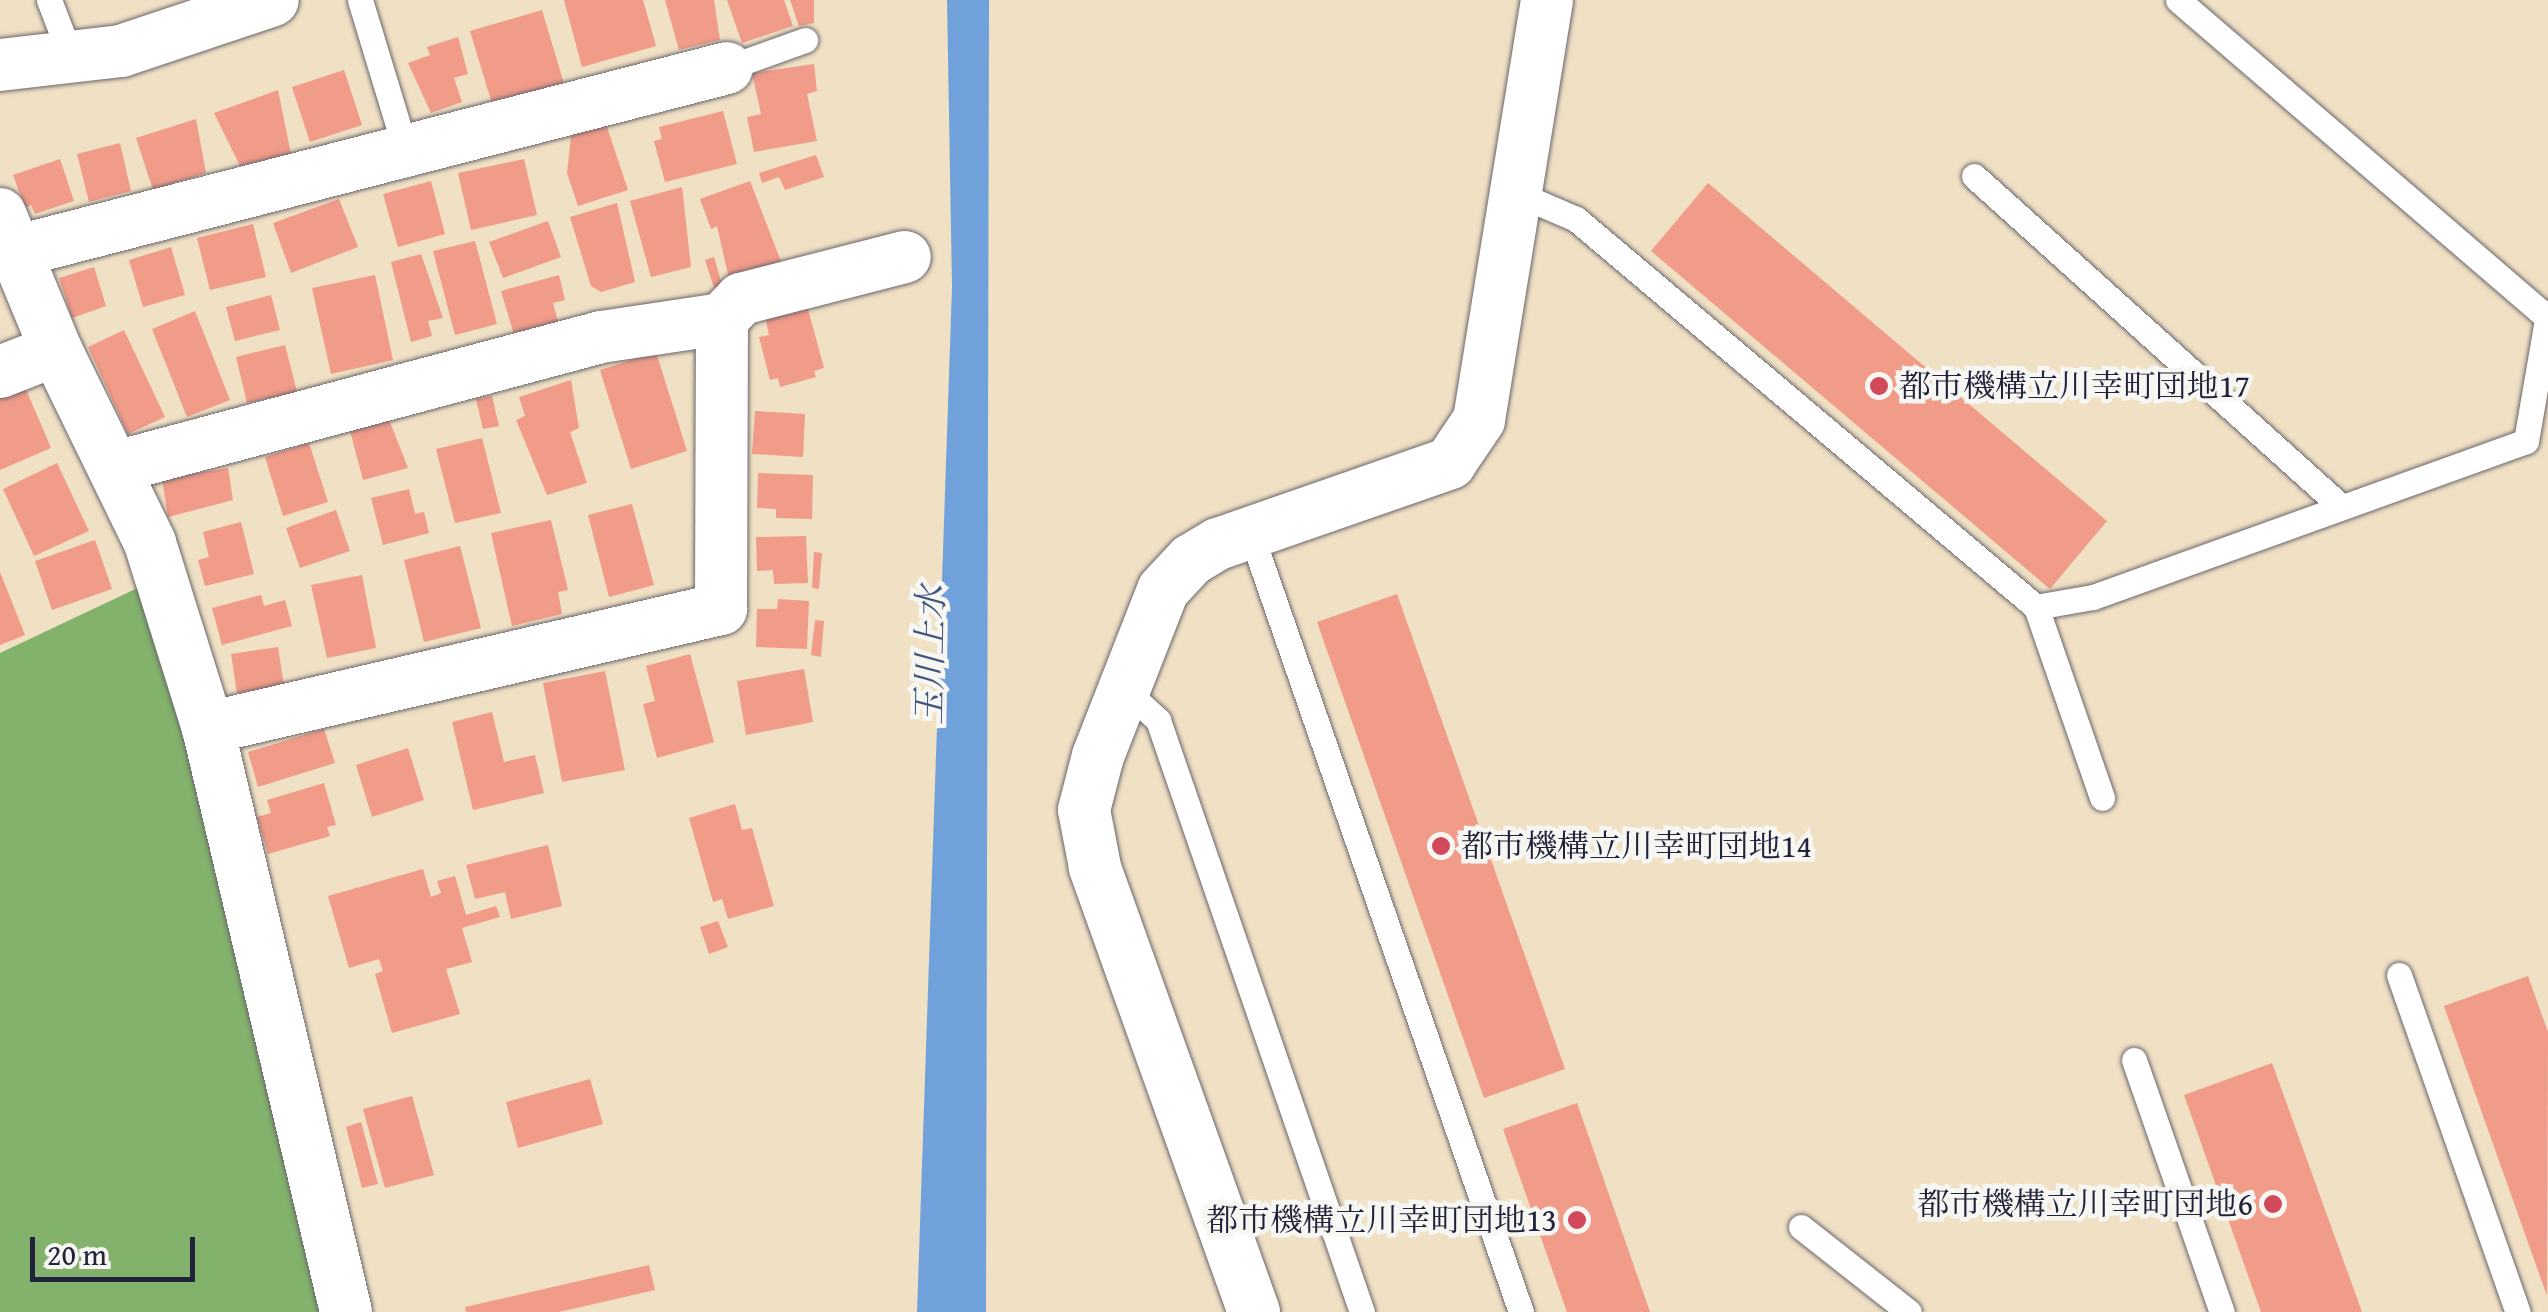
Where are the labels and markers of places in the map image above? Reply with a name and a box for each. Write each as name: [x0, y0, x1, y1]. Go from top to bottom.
place label: 都市機構立川幸町団地17: [1899, 367, 2250, 405]
marker: 都市機構立川幸町団地17: [1868, 375, 1890, 397]
place label: 都市機構立川幸町団地14: [1461, 827, 1812, 865]
marker: 都市機構立川幸町団地14: [1430, 835, 1452, 857]
place label: 都市機構立川幸町団地6: [1918, 1185, 2253, 1223]
marker: 都市機構立川幸町団地6: [2262, 1193, 2284, 1215]
place label: 都市機構立川幸町団地13: [1206, 1201, 1557, 1239]
marker: 都市機構立川幸町団地13: [1566, 1209, 1588, 1231]

